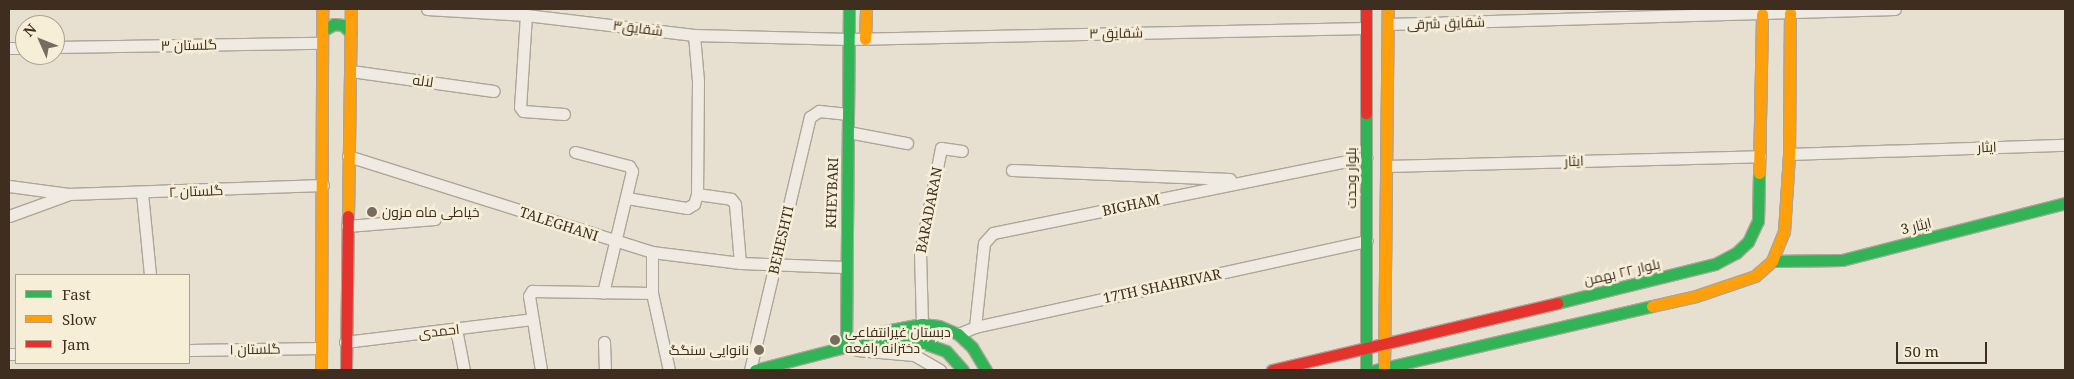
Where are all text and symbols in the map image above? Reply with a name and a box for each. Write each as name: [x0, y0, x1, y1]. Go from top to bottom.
street label: شقایق شرقی: [1407, 13, 1485, 33]
north arrow: [15, 15, 65, 65]
street label: شقایق۳: [612, 17, 664, 39]
text: N: [19, 19, 40, 41]
street label: شقایق ۳: [1089, 24, 1143, 42]
street label: گلستان ۳: [161, 36, 217, 54]
street label: لاله: [411, 71, 435, 91]
street label: ایثار: [1977, 138, 1997, 156]
street label: بلوار وحدت: [1343, 147, 1359, 209]
street label: ایثار: [1564, 152, 1584, 170]
street label: KHEYBARI: [822, 157, 842, 229]
street label: BARADARAN: [912, 166, 946, 254]
street label: گلستان ۲: [169, 182, 223, 200]
street label: BIGHAM: [1101, 191, 1161, 219]
street label: TALEGHANI: [517, 203, 601, 245]
place label: خیاطی ماه مزون: [382, 204, 480, 220]
street label: BEHESHTI: [765, 204, 797, 276]
marker: خیاطی ماه مزون: [366, 206, 378, 218]
street label: ایثار 3: [1899, 214, 1933, 238]
street label: بلوار ۲۲ بهمن: [1582, 255, 1662, 289]
street label: 17TH SHAHRIVAR: [1101, 265, 1223, 307]
legend: [15, 274, 190, 364]
text: Fast: [62, 284, 91, 304]
text: Slow: [62, 309, 96, 329]
street label: احمدی: [418, 321, 460, 341]
place label: دبستان غیرانتفاعی دخترانه رافعه: [845, 324, 951, 357]
scale bar: [1899, 332, 1990, 364]
text: Jam: [62, 334, 90, 354]
marker: دبستان غیرانتفاعی دخترانه رافعه: [829, 334, 841, 346]
street label: گلستان ۱: [229, 340, 281, 358]
text: 50 m: [1904, 341, 1939, 361]
place label: نانوایی سنگگ: [669, 342, 749, 358]
marker: نانوایی سنگگ: [753, 344, 765, 356]

